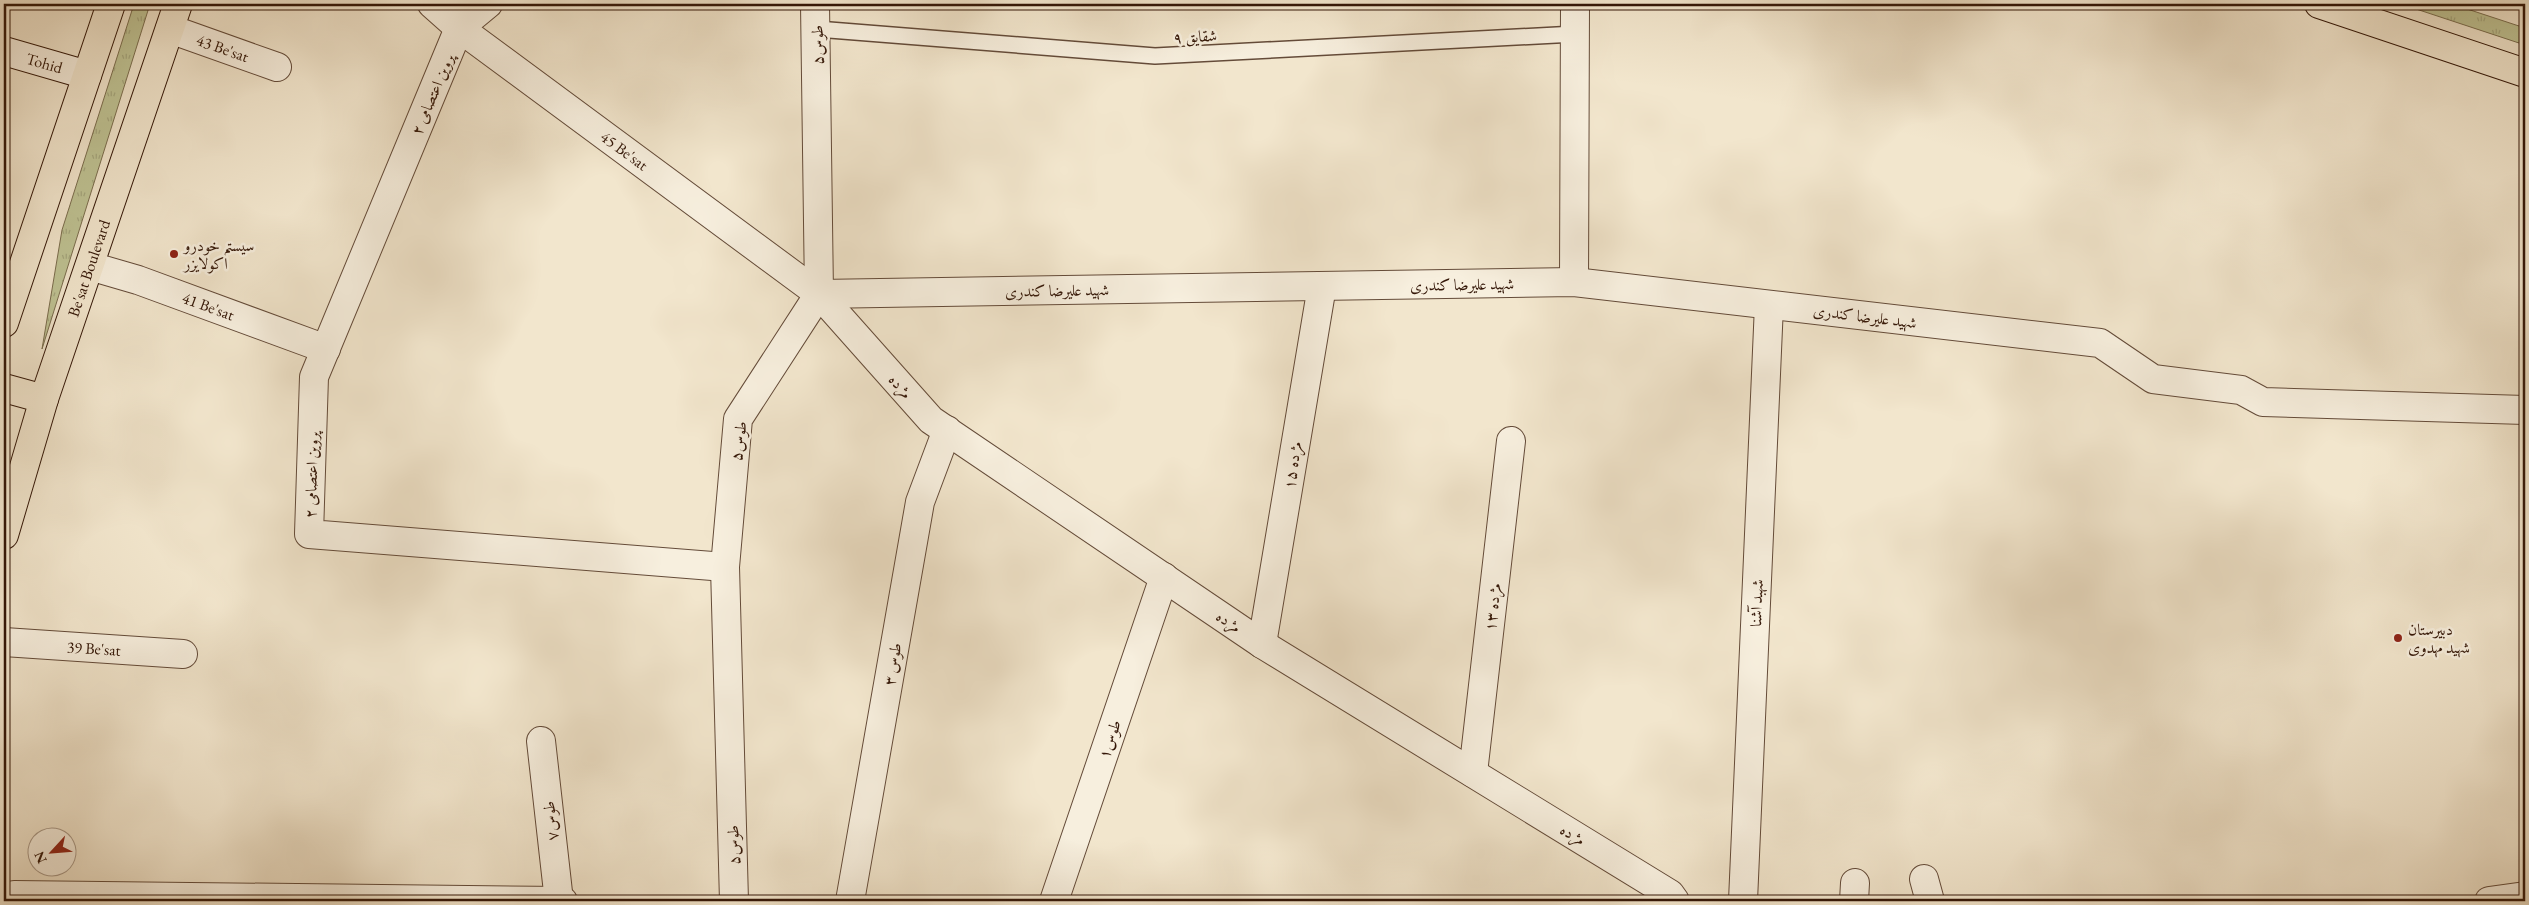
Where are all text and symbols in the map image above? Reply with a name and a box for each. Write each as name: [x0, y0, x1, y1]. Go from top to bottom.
street label: طوس۵: [807, 25, 828, 65]
street label: شقایق ۹: [1172, 25, 1218, 48]
street label: 43 Be'sat: [194, 29, 252, 67]
street label: Tohid: [24, 48, 66, 79]
street label: پروین اعتصامی ۲: [406, 48, 460, 138]
street label: 45 Be'sat: [596, 126, 652, 175]
street label: Be'sat Boulevard: [63, 216, 115, 320]
place label: سیستم خودرو اکولایزر: [182, 235, 254, 274]
marker: سیستم خودرو اکولایزر: [168, 248, 180, 260]
street label: شهید علیرضا کندری: [1410, 273, 1514, 296]
street label: شهید علیرضا کندری: [1005, 279, 1109, 302]
street label: 41 Be'sat: [179, 287, 237, 325]
street label: شهید علیرضا کندری: [1812, 300, 1918, 333]
street label: مژده: [883, 370, 917, 404]
street label: طوس۵: [725, 420, 752, 462]
street label: پروین اعتصامی ۲: [299, 429, 324, 519]
street label: مژده ۱۵: [1278, 440, 1308, 491]
street label: شهبد آشنا: [1745, 579, 1768, 627]
street label: مژده ۱۳: [1479, 582, 1507, 632]
street label: مژده: [1211, 605, 1245, 638]
place label: دبیرستان شهید مهدوی: [2408, 619, 2470, 658]
marker: دبیرستان شهید مهدوی: [2392, 632, 2404, 644]
street label: 39 Be'sat: [66, 636, 121, 661]
street label: طوس ۳: [878, 641, 907, 687]
street label: طوس۱: [1093, 717, 1126, 761]
street label: طوس۷: [538, 800, 563, 842]
street label: مژده: [1556, 819, 1589, 851]
street label: طوس۵: [722, 825, 745, 865]
north arrow: [28, 828, 78, 878]
text: N: [29, 848, 51, 867]

